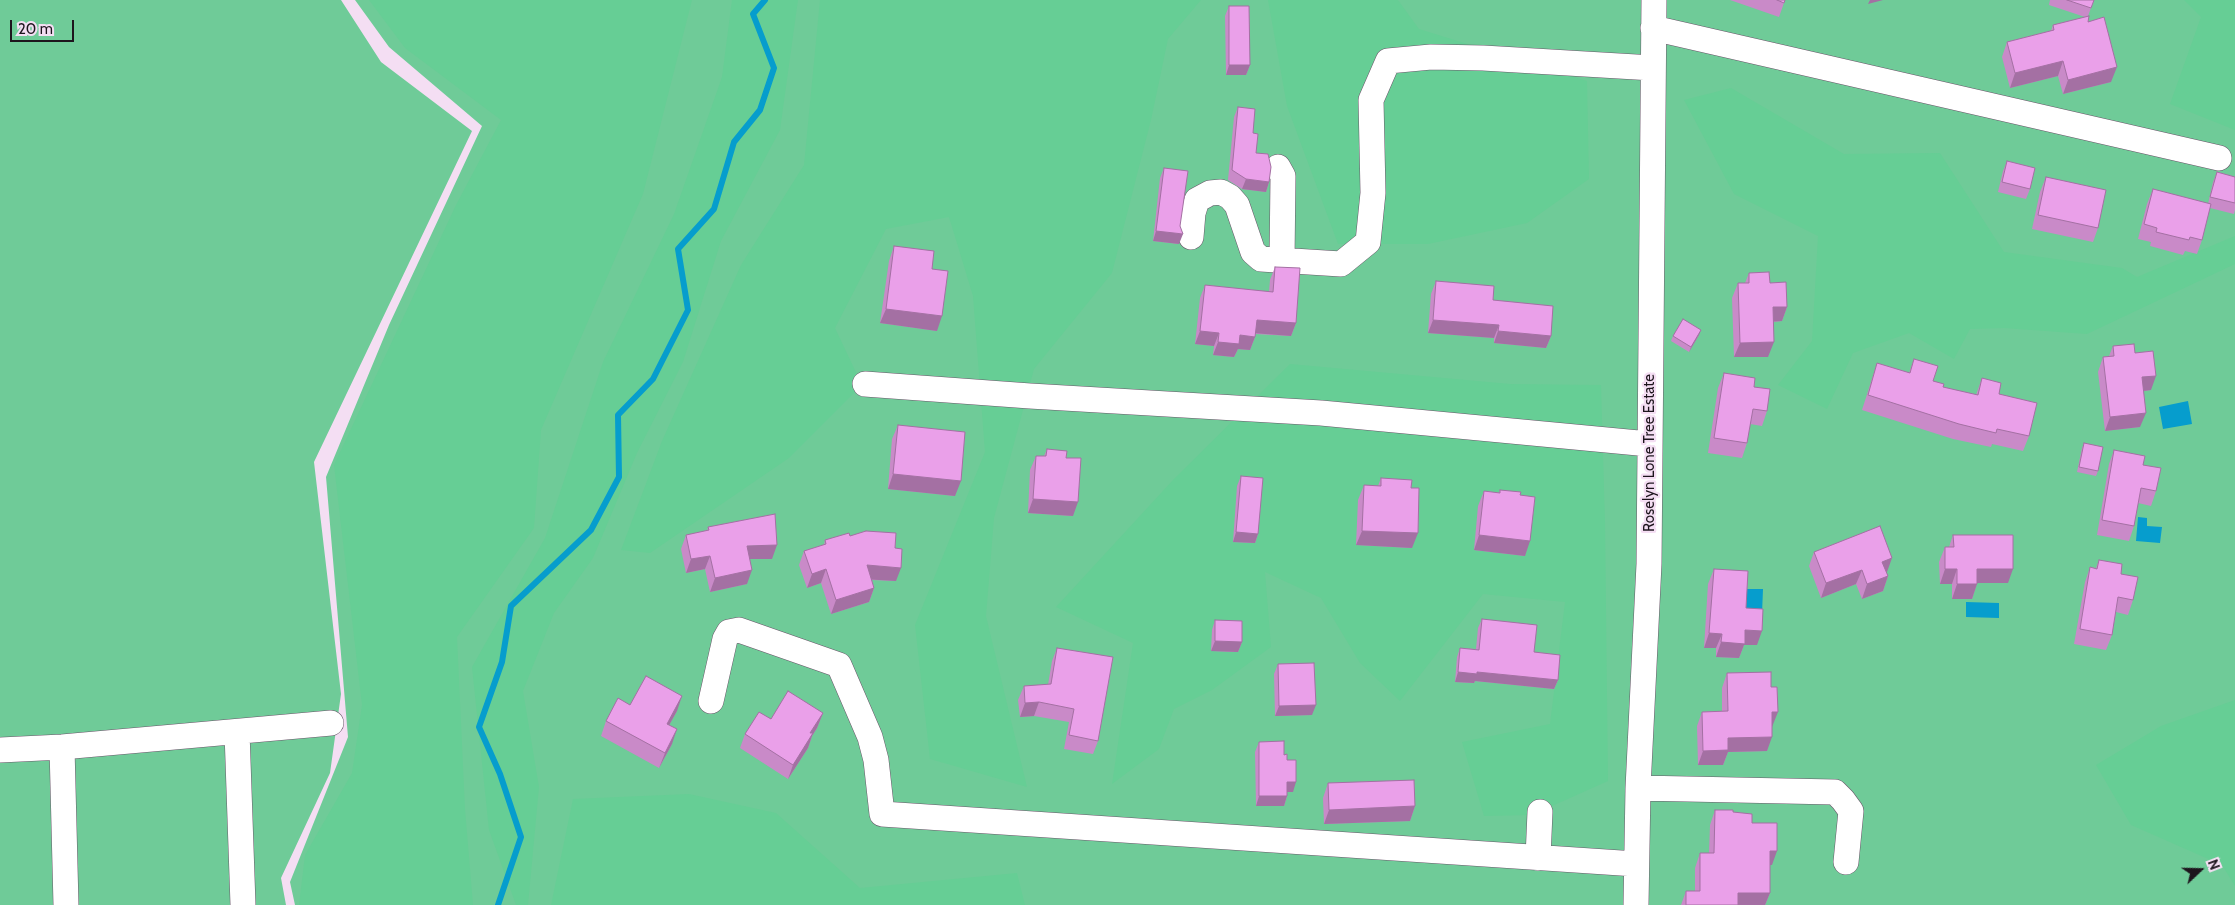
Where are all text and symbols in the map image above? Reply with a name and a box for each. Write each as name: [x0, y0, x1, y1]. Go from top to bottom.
scale bar: [12, 10, 76, 42]
text: 20 m: [18, 20, 53, 38]
street label: Roselyn Lone Tree Estate: [1641, 374, 1659, 532]
north arrow: [2175, 845, 2225, 895]
text: N: [2204, 857, 2224, 872]

